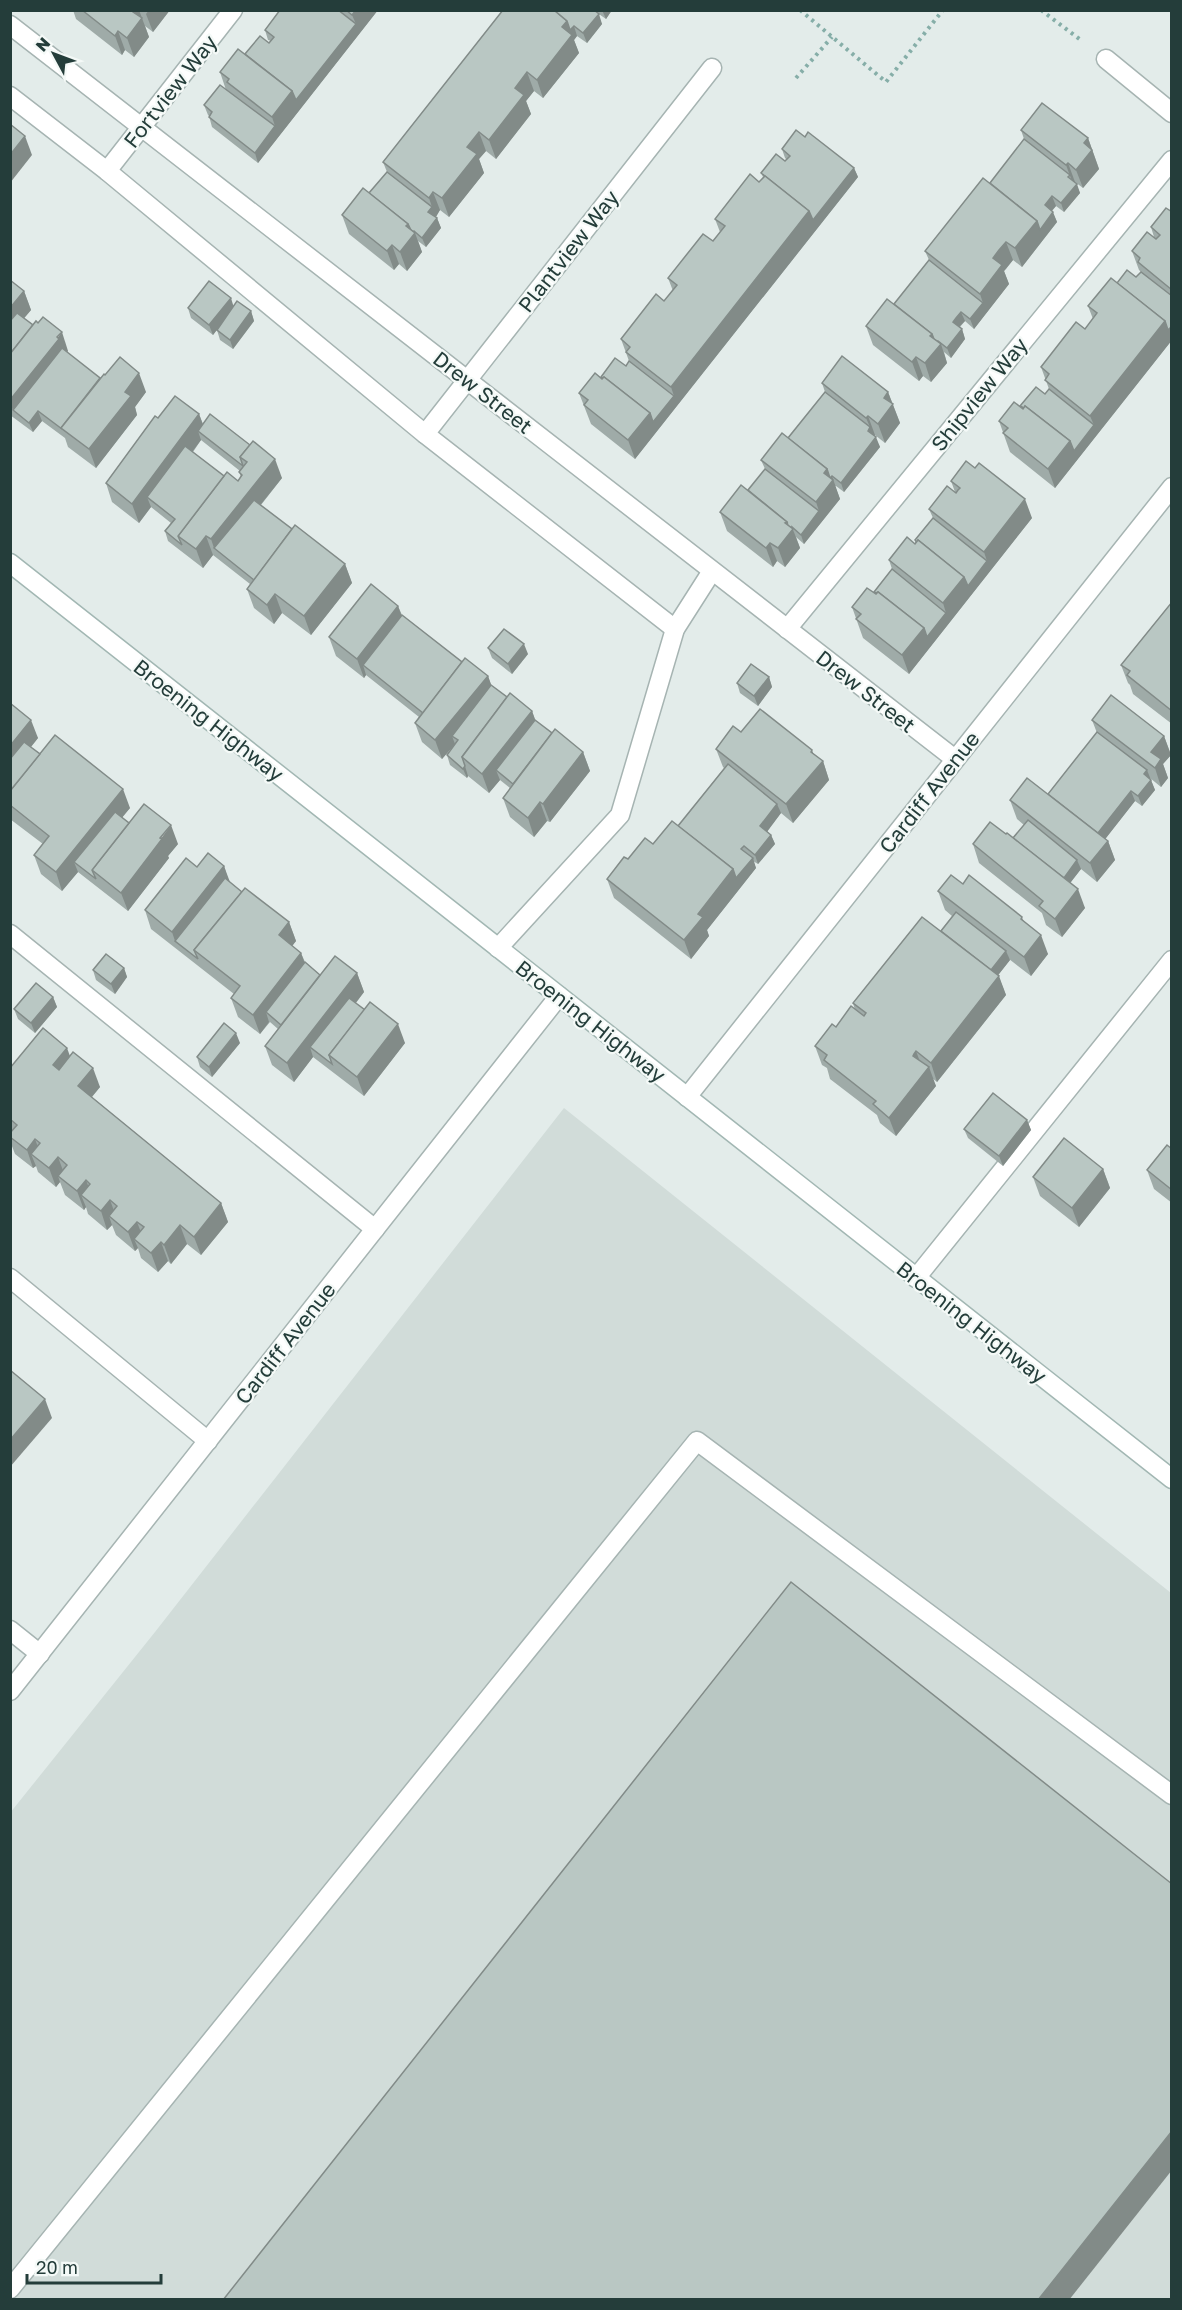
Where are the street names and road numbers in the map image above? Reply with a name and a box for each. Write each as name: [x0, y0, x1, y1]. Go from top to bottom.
street label: Fortview Way: [118, 29, 222, 153]
street label: Plantview Way: [512, 184, 624, 317]
street label: Shipview Way: [925, 332, 1033, 456]
street label: Drew Street: [428, 345, 538, 439]
street label: Drew Street: [811, 644, 921, 738]
street label: Broening Highway: [129, 653, 289, 787]
street label: Cardiff Avenue: [873, 726, 985, 858]
street label: Broening Highway: [511, 954, 671, 1088]
street label: Broening Highway: [892, 1255, 1052, 1389]
street label: Cardiff Avenue: [229, 1277, 341, 1409]

